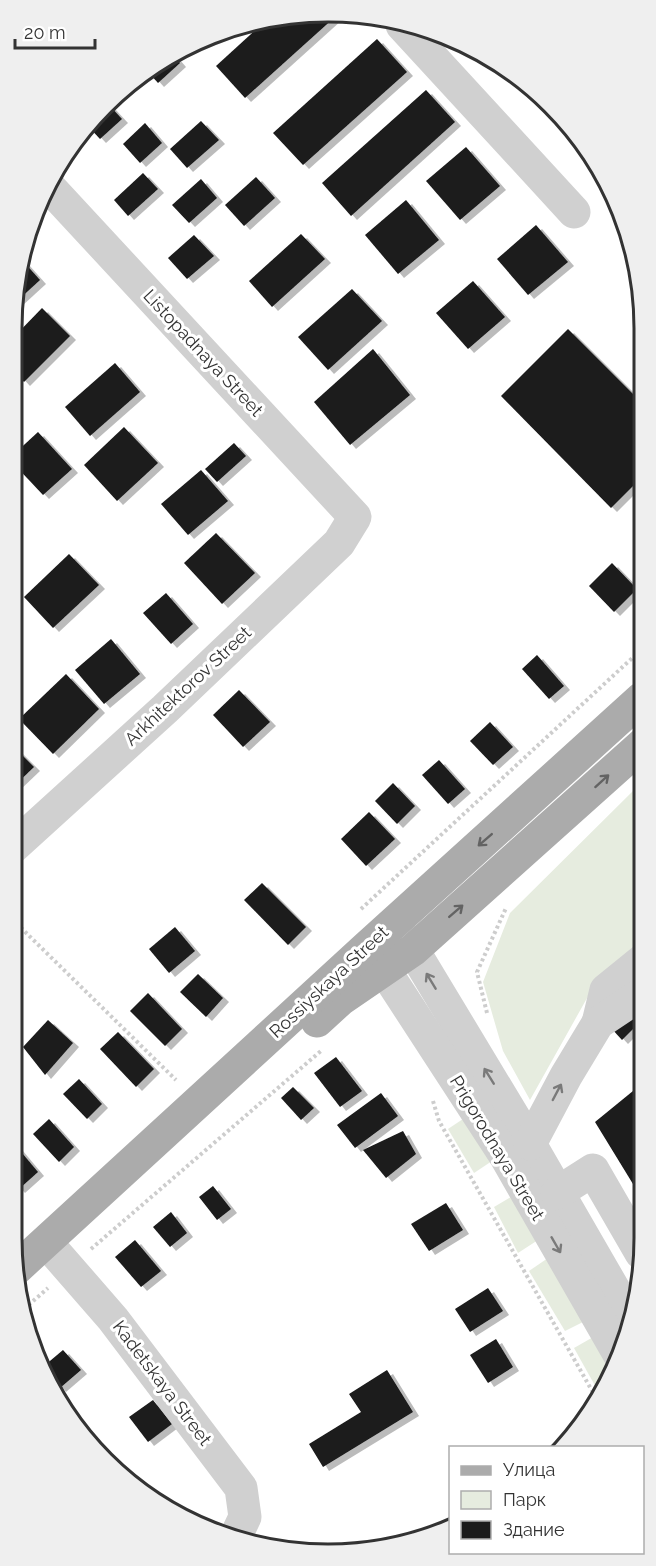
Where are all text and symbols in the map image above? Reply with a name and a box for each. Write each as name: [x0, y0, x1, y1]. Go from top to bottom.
scale bar: [15, 12, 94, 50]
text: 20 m: [24, 22, 66, 43]
street label: Listopadnaya Street: [139, 285, 268, 420]
street label: Arkhitektorov Street: [120, 622, 255, 750]
one-way arrow: [594, 774, 609, 788]
one-way arrow: [477, 834, 493, 847]
one-way arrow: [448, 905, 464, 919]
street label: Rossiyskaya Street: [265, 921, 392, 1042]
one-way arrow: [425, 973, 437, 990]
one-way arrow: [482, 1068, 494, 1085]
street label: Prigorodnaya Street: [446, 1072, 549, 1224]
one-way arrow: [552, 1083, 564, 1101]
one-way arrow: [550, 1236, 562, 1253]
street label: Kadetskaya Street: [109, 1316, 216, 1449]
legend: [449, 1446, 644, 1554]
text: Улица: [503, 1459, 555, 1480]
text: Парк: [503, 1489, 546, 1510]
text: Здание: [503, 1519, 565, 1540]

